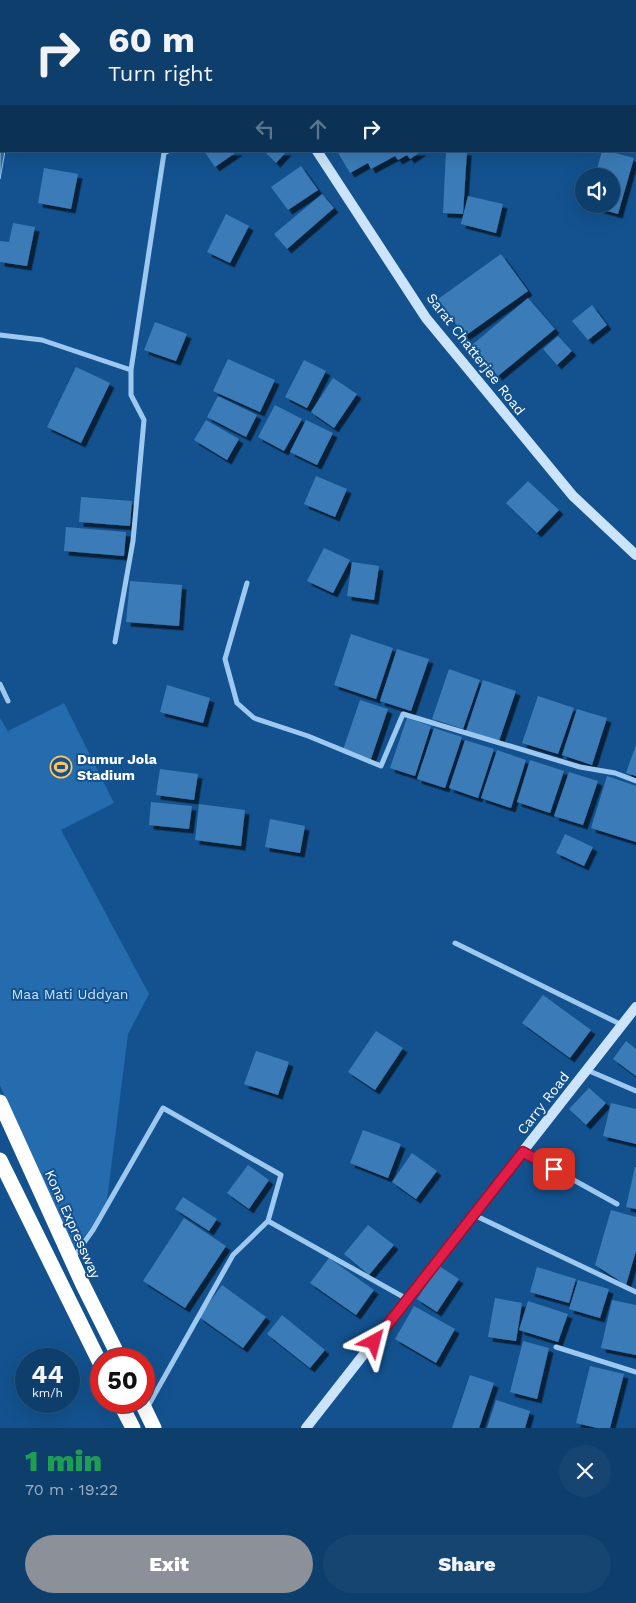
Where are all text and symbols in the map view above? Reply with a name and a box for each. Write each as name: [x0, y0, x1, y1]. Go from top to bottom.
text: 60 m: [108, 19, 195, 61]
icon: right: [25, 20, 90, 85]
text: Turn right: [108, 61, 213, 86]
icon: left: [251, 115, 279, 143]
icon: ahead: [304, 115, 332, 143]
icon: right: [357, 115, 385, 143]
map controls: [575, 168, 620, 213]
button: sound: [575, 168, 620, 213]
street label: Sarat Chatterjee Road: [424, 290, 528, 418]
place label: Dumur Jola Stadium: [77, 751, 158, 783]
sports icon: Dumur Jola Stadium: [49, 755, 73, 779]
park label: Maa Mati Uddyan: [11, 986, 129, 1002]
street label: Carry Road: [514, 1069, 572, 1137]
pin: [533, 1148, 575, 1190]
icon: arrive: [540, 1155, 568, 1183]
street label: Kona Expressway: [42, 1167, 104, 1282]
position arrow: [347, 1315, 399, 1367]
speed limit sign: 50: [90, 1348, 155, 1413]
text: 44: [31, 1360, 64, 1389]
text: km/h: [32, 1386, 63, 1400]
text: 1 min: [25, 1443, 102, 1478]
button: close: [559, 1445, 611, 1497]
text: 70 m · 19:22: [25, 1480, 118, 1499]
button: Exit: [25, 1535, 313, 1593]
button: Share: [323, 1535, 611, 1593]

